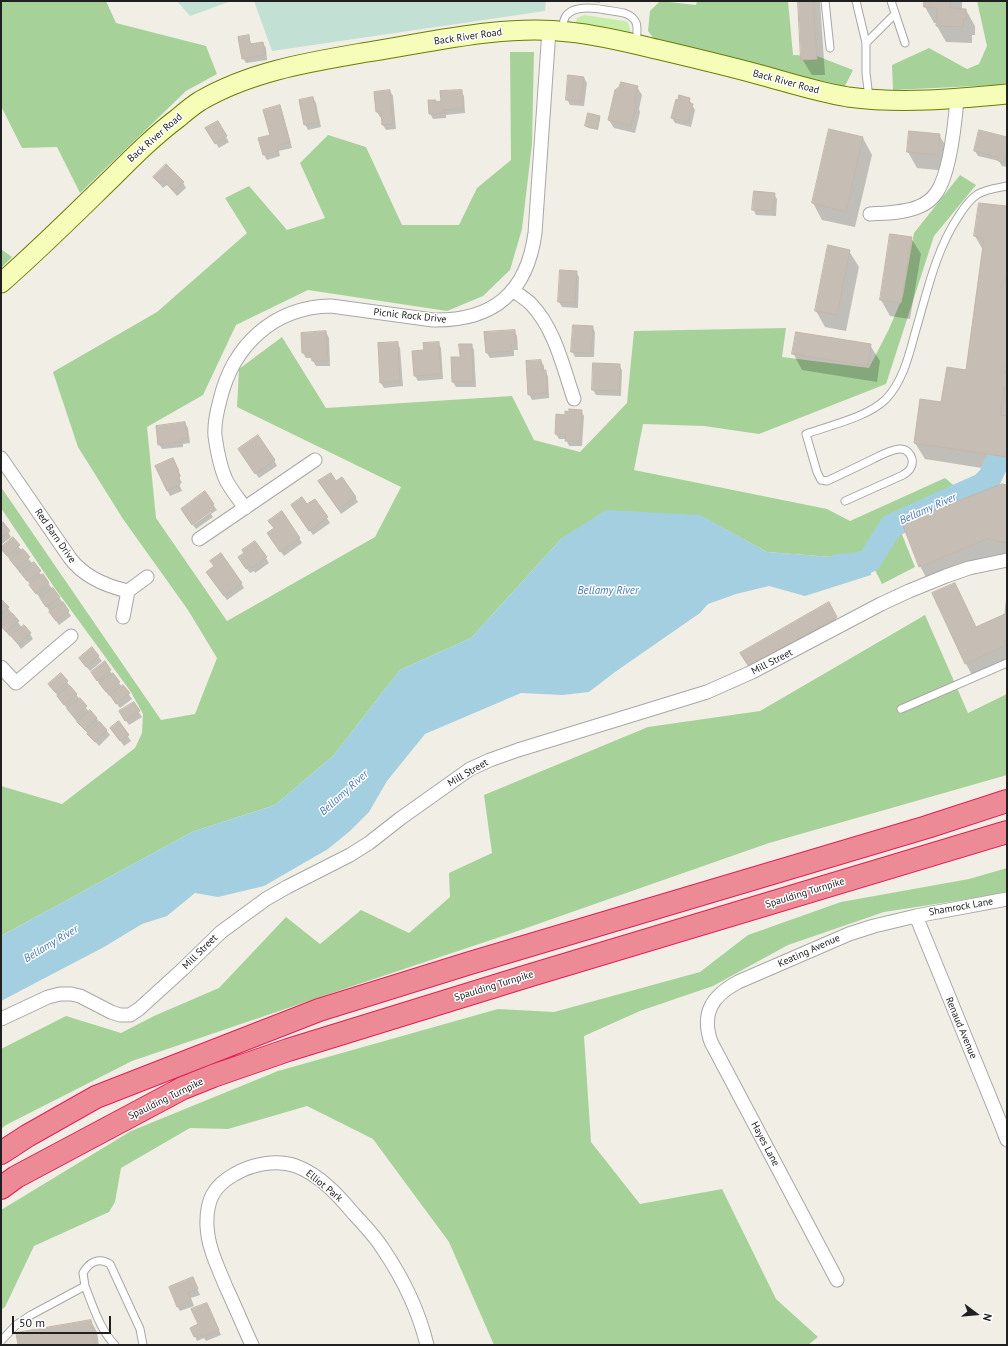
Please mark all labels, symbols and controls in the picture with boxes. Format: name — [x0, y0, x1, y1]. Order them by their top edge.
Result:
street label: Back River Road — [433, 26, 503, 48]
street label: Back River Road — [751, 67, 821, 97]
street label: Back River Road — [125, 111, 185, 165]
street label: Picnic Rock Drive — [373, 306, 447, 326]
water label: Bellamy River — [897, 491, 959, 527]
street label: Red Barn Drive — [32, 507, 78, 565]
water label: Bellamy River — [578, 584, 638, 598]
street label: Mill Street — [749, 647, 795, 677]
street label: Mill Street — [446, 757, 490, 789]
water label: Bellamy River — [317, 768, 371, 818]
street label: Spaulding Turnpike — [764, 875, 846, 911]
street label: Shamrock Lane — [928, 895, 994, 919]
water label: Bellamy River — [21, 923, 81, 965]
street label: Mill Street — [180, 932, 220, 972]
street label: Keating Avenue — [776, 932, 842, 970]
street label: Spaulding Turnpike — [453, 968, 535, 1004]
street label: Renaud Avenue — [943, 995, 979, 1061]
street label: Spaulding Turnpike — [126, 1076, 206, 1122]
street label: Hayes Lane — [748, 1120, 782, 1168]
street label: Elliot Park — [303, 1168, 345, 1204]
north arrow — [956, 1294, 996, 1334]
scale bar — [14, 1308, 113, 1334]
text: N — [980, 1312, 995, 1323]
text: 50 m — [19, 1315, 45, 1330]

